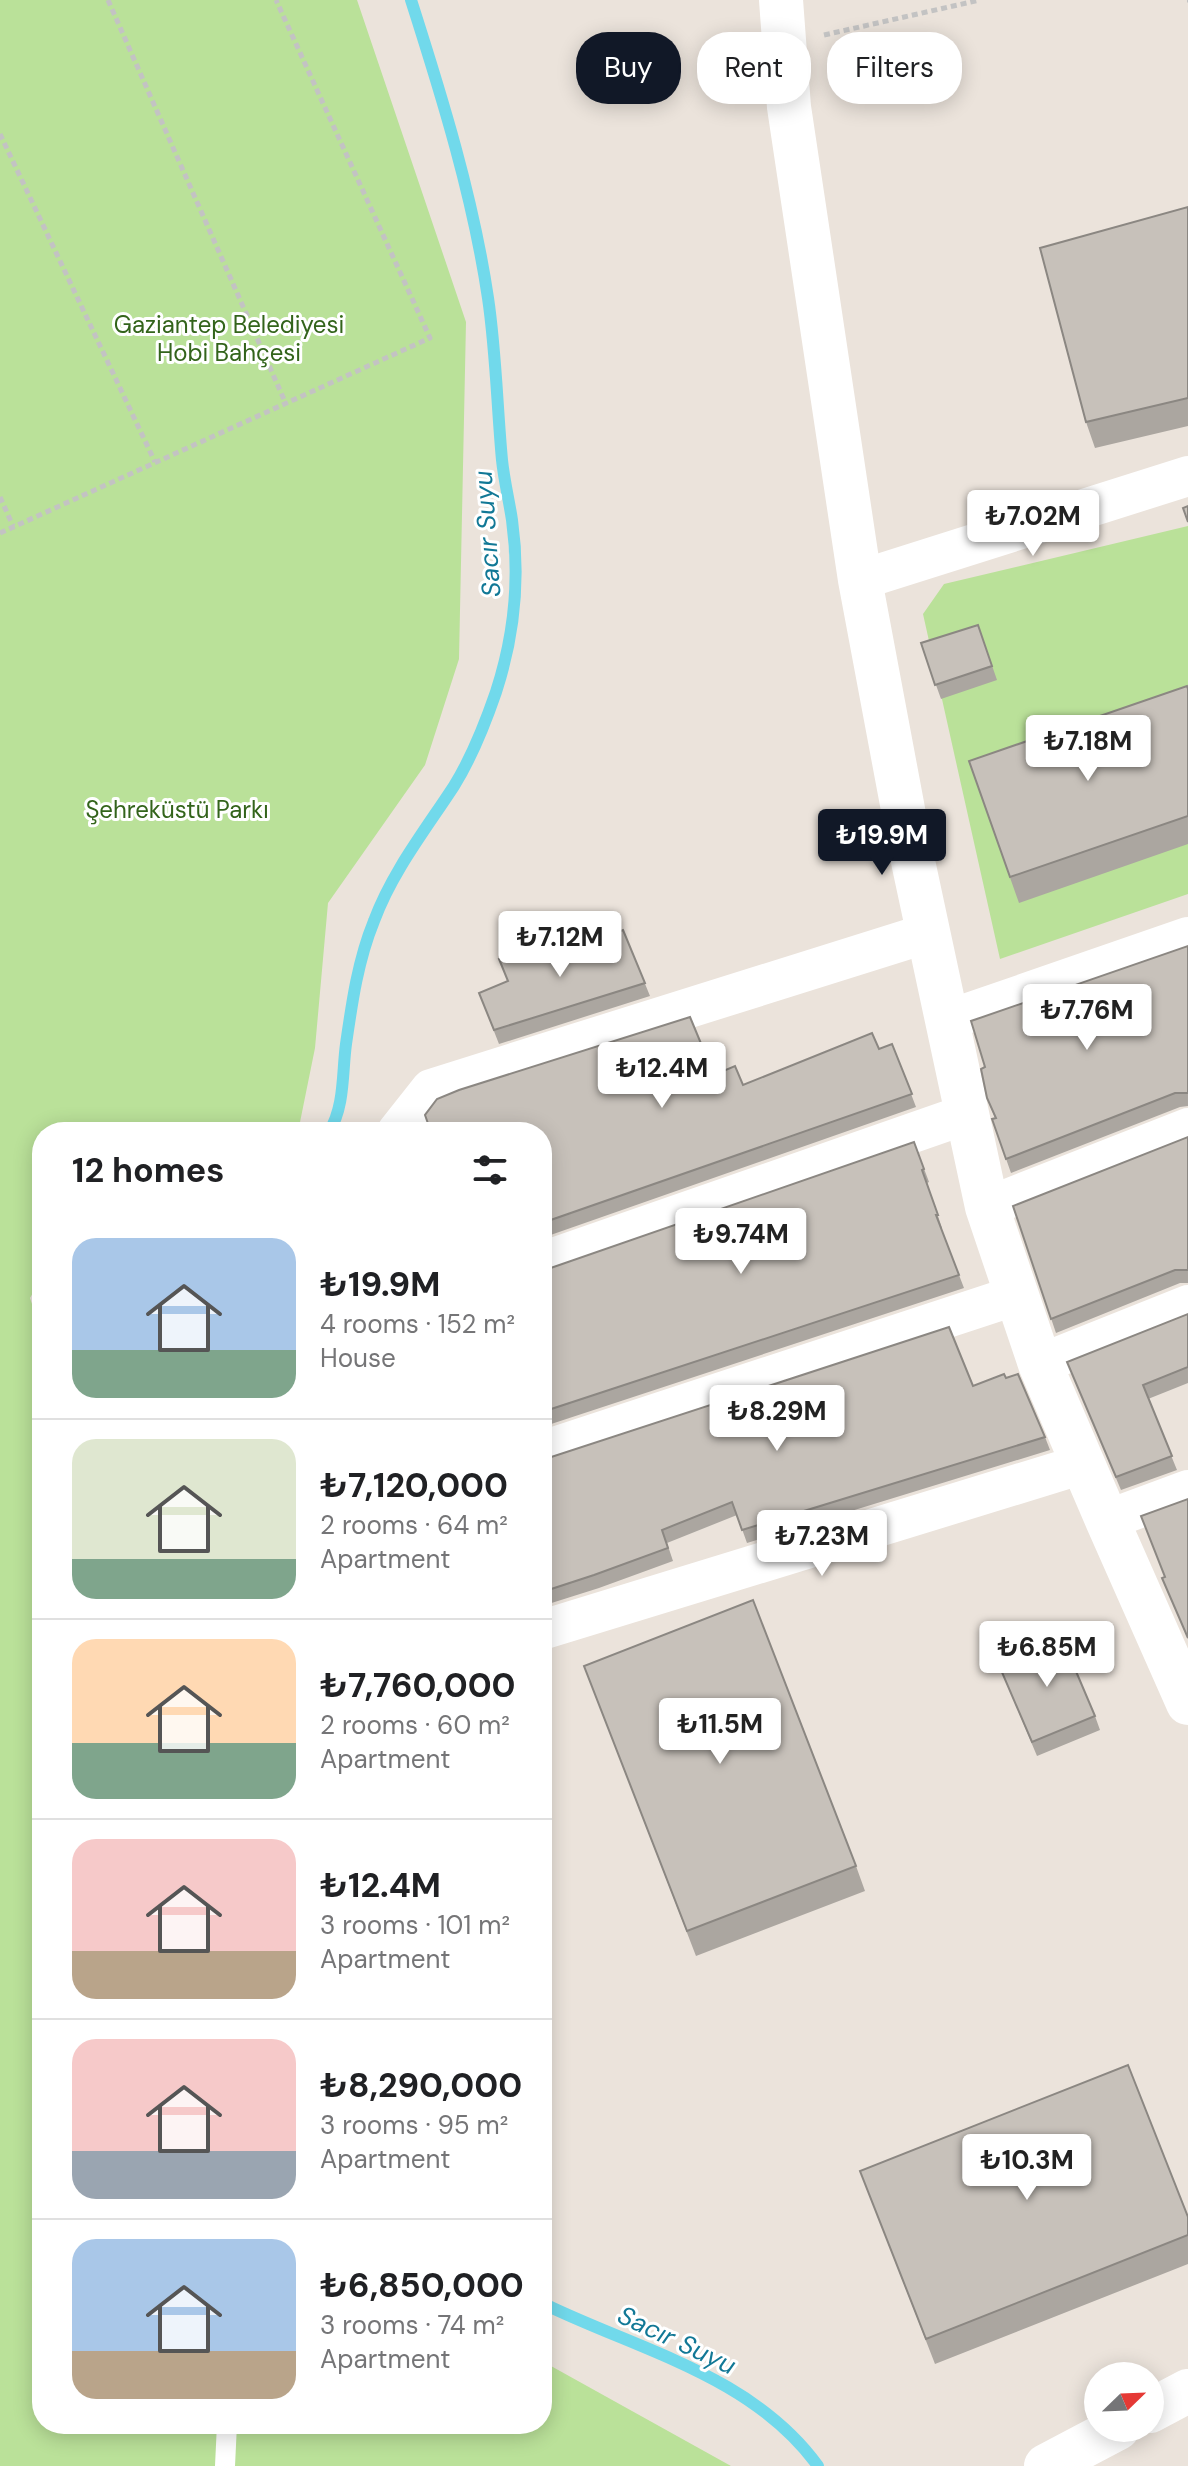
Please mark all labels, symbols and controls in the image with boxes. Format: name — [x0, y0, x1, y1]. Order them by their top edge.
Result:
chip: Buy — [576, 32, 681, 104]
chip: Rent — [697, 32, 811, 104]
chip: Filters — [827, 32, 962, 104]
park label: Gaziantep Belediyesi Hobi Bahçesi — [114, 309, 344, 368]
water label: Sacır Suyu — [466, 470, 508, 598]
pin: ₺7.02M — [968, 490, 1098, 558]
text: ₺7.02M — [985, 499, 1081, 533]
pin: ₺7.18M — [1023, 715, 1153, 783]
text: ₺7.18M — [1044, 724, 1132, 758]
park label: Şehreküstü Parkı — [85, 794, 269, 825]
pin: ₺19.9M — [817, 809, 947, 877]
text: ₺19.9M — [836, 818, 928, 852]
pin: ₺7.12M — [495, 911, 625, 979]
text: ₺7.12M — [516, 920, 604, 954]
pin: ₺7.76M — [1022, 984, 1152, 1052]
text: ₺7.76M — [1041, 993, 1133, 1027]
pin: ₺12.4M — [597, 1042, 727, 1110]
text: ₺12.4M — [616, 1051, 708, 1085]
text: 12 homes — [72, 1148, 224, 1193]
icon: filters — [468, 1148, 512, 1192]
pin: ₺9.74M — [676, 1208, 806, 1276]
text: ₺9.74M — [693, 1217, 789, 1251]
text: ₺19.9M — [320, 1262, 440, 1307]
icon: home — [136, 1270, 232, 1366]
text: 4 rooms · 152 m² — [320, 1307, 515, 1341]
text: House — [320, 1341, 396, 1375]
pin: ₺8.29M — [712, 1385, 842, 1453]
text: ₺8.29M — [728, 1394, 826, 1428]
text: ₺7,120,000 — [320, 1463, 508, 1508]
icon: home — [136, 1471, 232, 1567]
text: 2 rooms · 64 m² — [320, 1508, 508, 1542]
pin: ₺7.23M — [757, 1510, 887, 1578]
text: ₺7.23M — [775, 1519, 869, 1553]
text: Apartment — [320, 1542, 451, 1576]
pin: ₺6.85M — [982, 1621, 1112, 1689]
text: ₺6.85M — [997, 1630, 1097, 1664]
text: ₺7,760,000 — [320, 1663, 516, 1708]
icon: home — [136, 1671, 232, 1767]
pin: ₺11.5M — [655, 1698, 785, 1766]
text: ₺11.5M — [677, 1707, 763, 1741]
text: 2 rooms · 60 m² — [320, 1708, 510, 1742]
text: Apartment — [320, 1742, 451, 1776]
text: ₺12.4M — [320, 1863, 441, 1908]
icon: home — [136, 1871, 232, 1967]
text: 3 rooms · 101 m² — [320, 1908, 510, 1942]
text: Apartment — [320, 1942, 451, 1976]
text: ₺8,290,000 — [320, 2063, 522, 2108]
icon: home — [136, 2071, 232, 2167]
text: 3 rooms · 95 m² — [320, 2108, 508, 2142]
pin: ₺10.3M — [962, 2134, 1092, 2202]
text: Apartment — [320, 2142, 451, 2176]
text: ₺10.3M — [980, 2143, 1074, 2177]
text: ₺6,850,000 — [320, 2263, 524, 2308]
icon: home — [136, 2271, 232, 2367]
water label: Sacır Suyu — [612, 2298, 742, 2382]
text: 3 rooms · 74 m² — [320, 2308, 504, 2342]
text: Apartment — [320, 2342, 451, 2376]
north arrow — [1084, 2362, 1164, 2442]
map controls — [1084, 2362, 1164, 2442]

